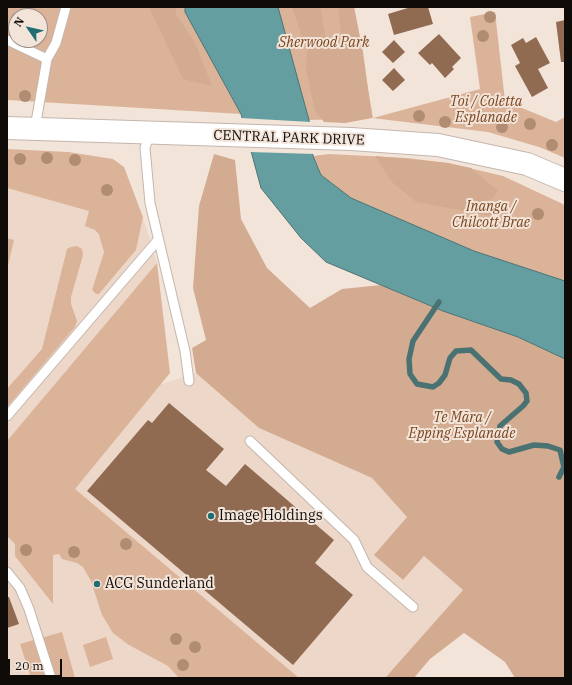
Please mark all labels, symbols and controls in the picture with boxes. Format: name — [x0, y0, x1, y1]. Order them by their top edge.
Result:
north arrow — [8, 8, 48, 48]
text: N — [11, 14, 27, 29]
park label: Sherwood Park — [278, 35, 370, 51]
park label: Toi / Coletta Esplanade — [450, 94, 522, 126]
street label: CENTRAL PARK DRIVE — [213, 127, 365, 149]
park label: Inanga / Chilcott Brae — [452, 199, 530, 232]
park label: Te Māra / Epping Esplanade — [409, 410, 515, 442]
place label: Image Holdings — [219, 508, 322, 524]
marker: Image Holdings — [206, 511, 216, 521]
place label: ACG Sunderland — [105, 576, 214, 592]
marker: ACG Sunderland — [92, 579, 102, 589]
scale bar — [10, 651, 64, 677]
text: 20 m — [15, 658, 44, 673]

